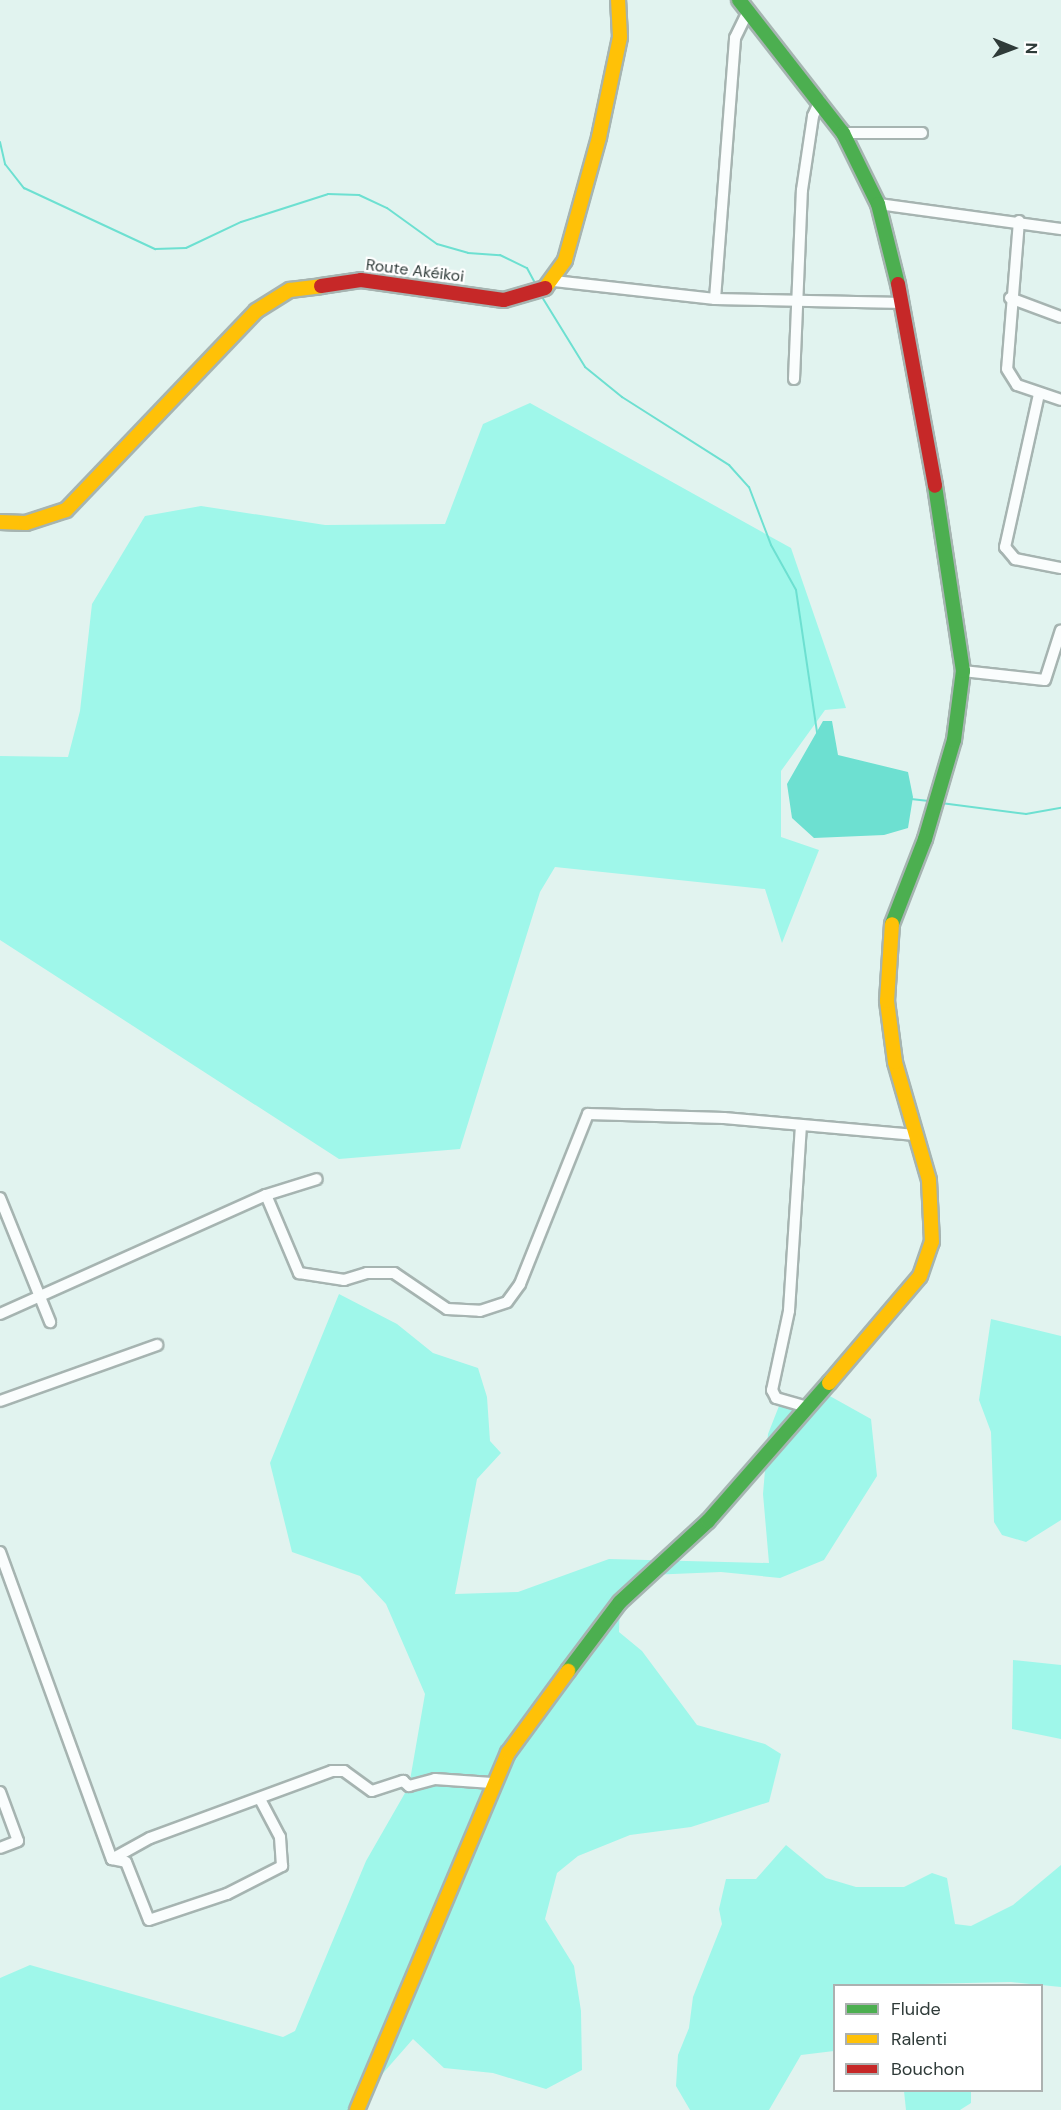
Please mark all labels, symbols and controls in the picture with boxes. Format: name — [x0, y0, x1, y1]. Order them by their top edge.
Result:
north arrow — [983, 18, 1043, 78]
text: N — [1021, 42, 1042, 54]
street label: Route Akéikoi — [365, 255, 465, 287]
legend — [833, 1984, 1043, 2092]
text: Fluide — [891, 1997, 941, 2021]
text: Ralenti — [891, 2027, 947, 2051]
text: Bouchon — [891, 2057, 965, 2081]

